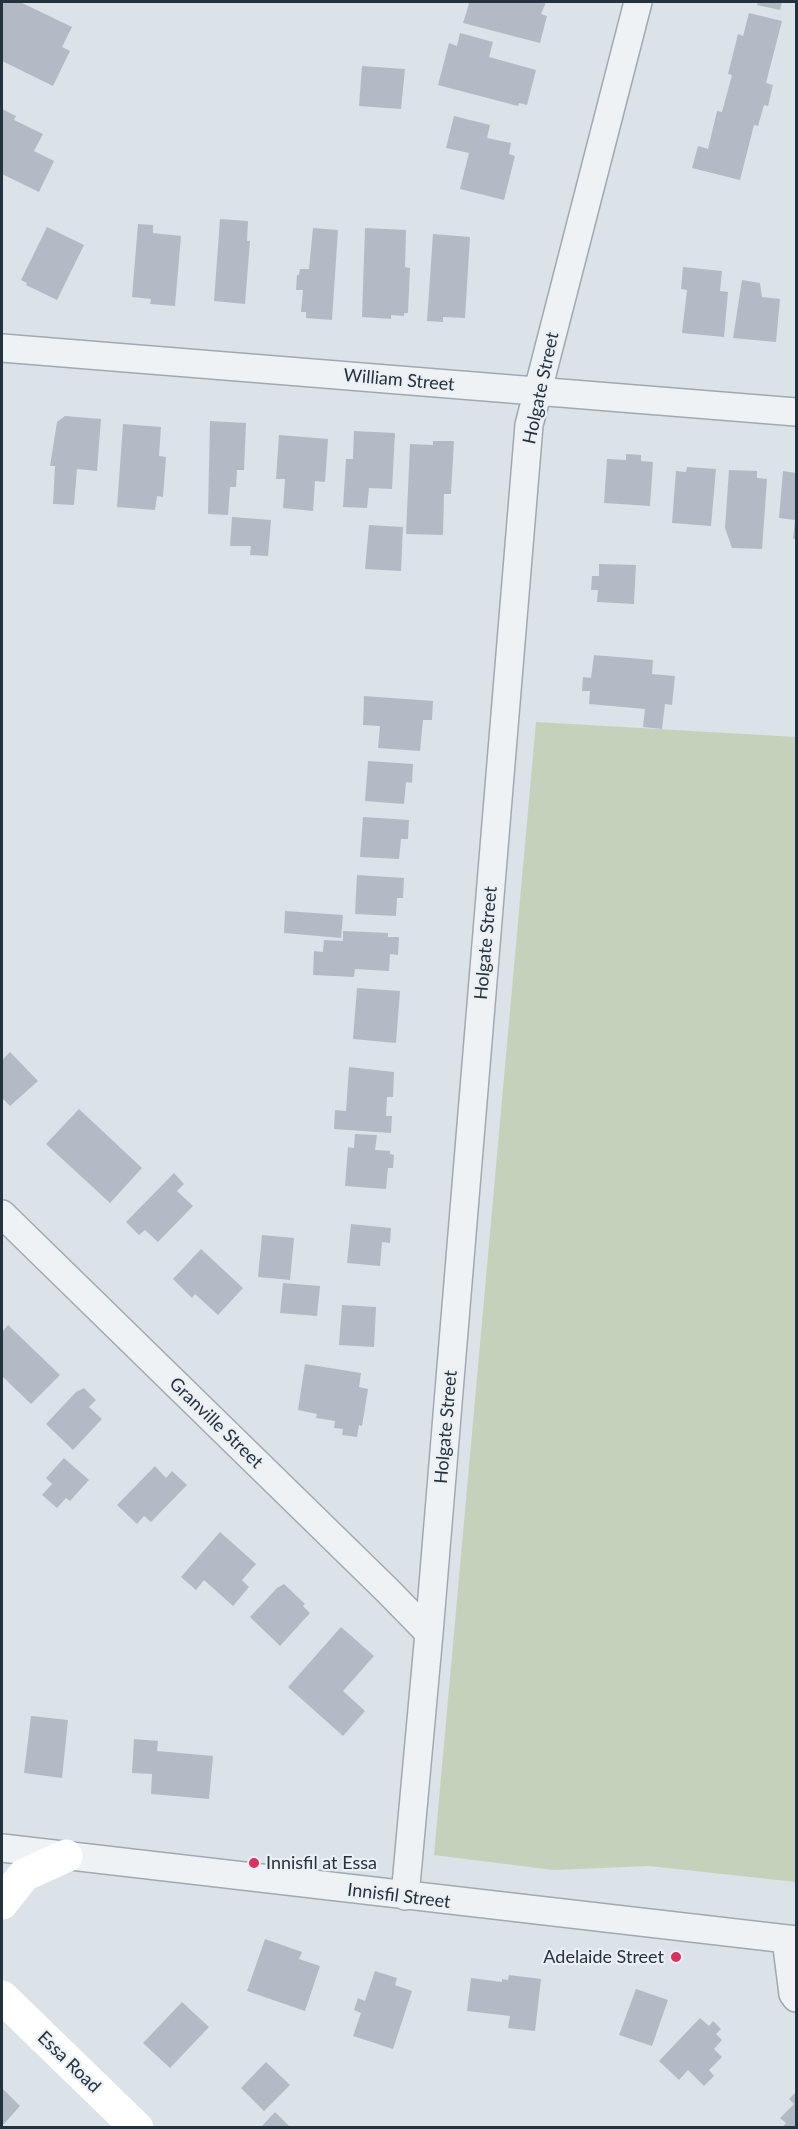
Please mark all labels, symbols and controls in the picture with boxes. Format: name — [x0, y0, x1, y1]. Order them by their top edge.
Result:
street label: Holgate Street — [519, 330, 563, 446]
street label: William Street — [343, 364, 455, 396]
street label: Holgate Street — [470, 885, 502, 1001]
street label: Holgate Street — [430, 1369, 462, 1485]
street label: Granville Street — [165, 1373, 267, 1473]
place label: Innisfil at Essa — [266, 1852, 377, 1874]
marker: Innisfil at Essa — [247, 1856, 261, 1870]
street label: Innisfil Street — [346, 1879, 452, 1913]
place label: Adelaide Street — [543, 1946, 664, 1968]
marker: Adelaide Street — [669, 1950, 683, 1964]
street label: Essa Road — [33, 2027, 105, 2097]

